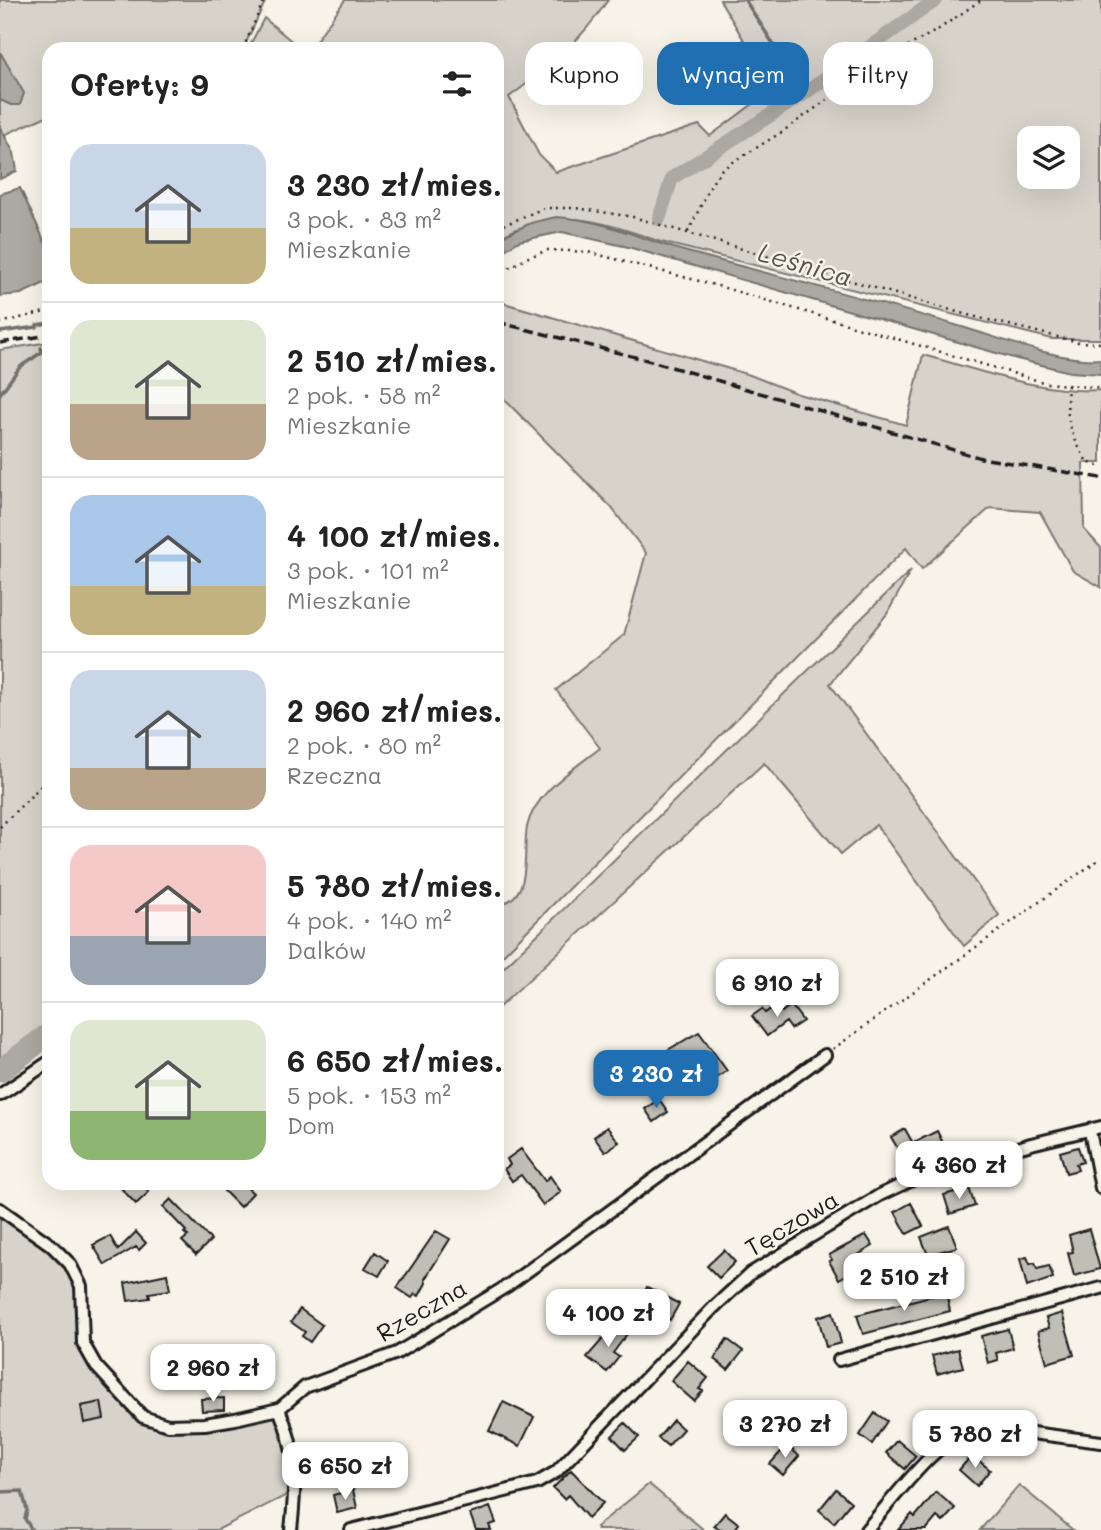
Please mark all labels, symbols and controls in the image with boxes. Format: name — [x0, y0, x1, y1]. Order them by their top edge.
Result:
chip: Kupno — [525, 42, 643, 105]
chip: Wynajem — [657, 42, 809, 105]
chip: Filtry — [823, 42, 933, 105]
text: Oferty: 9 — [70, 64, 209, 104]
icon: filters — [438, 65, 476, 103]
map controls — [1017, 126, 1080, 189]
button: layers — [1017, 126, 1080, 189]
text: 3 230 zł/mies. — [287, 164, 502, 204]
icon: home — [126, 172, 210, 256]
text: 3 pok. · 83 m² — [287, 204, 441, 234]
text: Mieszkanie — [287, 234, 411, 264]
water label: Leśnica — [754, 234, 856, 294]
text: 2 510 zł/mies. — [287, 340, 497, 380]
icon: home — [126, 348, 210, 432]
text: 2 pok. · 58 m² — [287, 380, 440, 410]
text: Mieszkanie — [287, 410, 411, 440]
text: 4 100 zł/mies. — [287, 515, 501, 555]
icon: home — [126, 523, 210, 607]
text: 3 pok. · 101 m² — [287, 555, 449, 585]
text: Mieszkanie — [287, 585, 411, 615]
text: 2 960 zł/mies. — [287, 690, 502, 730]
icon: home — [126, 698, 210, 782]
text: 2 pok. · 80 m² — [287, 730, 441, 760]
text: Rzeczna — [287, 760, 382, 790]
text: 5 780 zł/mies. — [287, 865, 502, 905]
icon: home — [126, 873, 210, 957]
text: 4 pok. · 140 m² — [287, 905, 452, 935]
text: Dalków — [287, 935, 367, 965]
pin: 6 910 zł — [705, 960, 849, 1019]
text: 6 910 zł — [732, 967, 822, 997]
text: 6 650 zł/mies. — [287, 1040, 503, 1080]
icon: home — [126, 1048, 210, 1132]
pin: 3 230 zł — [584, 1050, 728, 1110]
text: 3 230 zł — [609, 1058, 703, 1088]
text: 5 pok. · 153 m² — [287, 1080, 451, 1110]
text: Dom — [287, 1110, 335, 1140]
pin: 4 360 zł — [887, 1142, 1031, 1201]
text: 4 360 zł — [912, 1149, 1006, 1179]
street label: Tęczowa — [739, 1183, 844, 1263]
pin: 2 510 zł — [832, 1254, 976, 1313]
text: 2 510 zł — [859, 1261, 949, 1291]
street label: Rzeczna — [371, 1271, 472, 1348]
pin: 4 100 zł — [536, 1290, 680, 1349]
text: 4 100 zł — [562, 1297, 654, 1327]
pin: 2 960 zł — [141, 1344, 285, 1404]
text: 2 960 zł — [166, 1352, 260, 1382]
pin: 3 270 zł — [713, 1400, 857, 1460]
text: 3 270 zł — [739, 1408, 831, 1438]
pin: 5 780 zł — [903, 1410, 1047, 1470]
text: 5 780 zł — [928, 1418, 1022, 1448]
pin: 6 650 zł — [273, 1442, 417, 1502]
text: 6 650 zł — [298, 1450, 392, 1480]

